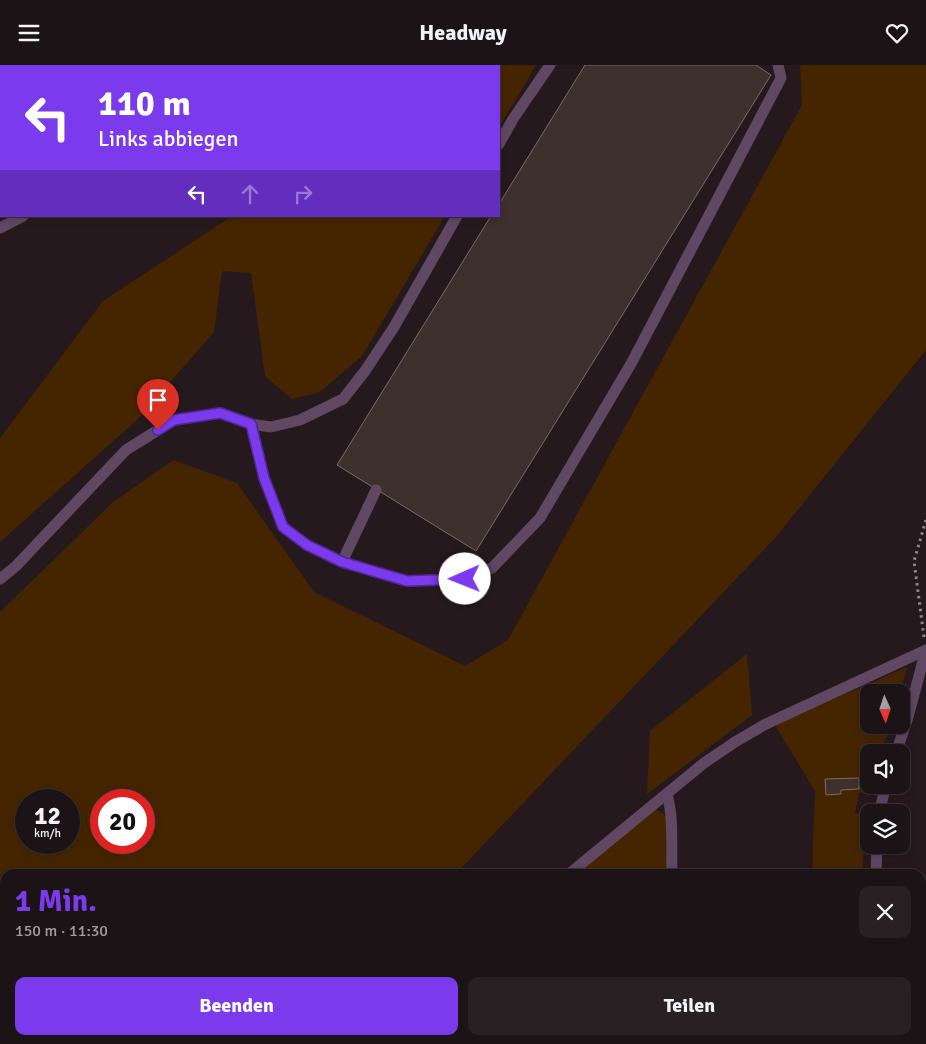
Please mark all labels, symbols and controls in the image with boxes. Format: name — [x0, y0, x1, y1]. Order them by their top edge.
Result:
icon: menu — [15, 19, 43, 47]
text: Headway — [419, 19, 507, 46]
icon: heart — [883, 19, 911, 47]
text: 110 m — [98, 82, 191, 125]
icon: left — [15, 85, 80, 150]
text: Links abbiegen — [98, 125, 239, 152]
icon: left — [183, 180, 211, 208]
icon: ahead — [236, 180, 264, 208]
icon: right — [289, 180, 317, 208]
pin — [137, 379, 179, 430]
icon: arrive — [144, 386, 172, 414]
position arrow — [438, 552, 490, 604]
north arrow — [860, 684, 910, 734]
map controls — [860, 684, 910, 854]
button: sound — [860, 744, 910, 794]
speed limit sign: 20 — [90, 789, 155, 854]
text: 12 — [34, 800, 61, 831]
button: layers — [860, 804, 910, 854]
text: km/h — [34, 826, 61, 841]
text: 1 Min. — [15, 883, 97, 920]
button: close — [859, 886, 911, 938]
text: 150 m · 11:30 — [15, 921, 108, 941]
button: Beenden — [15, 977, 458, 1035]
button: Teilen — [468, 977, 911, 1035]

